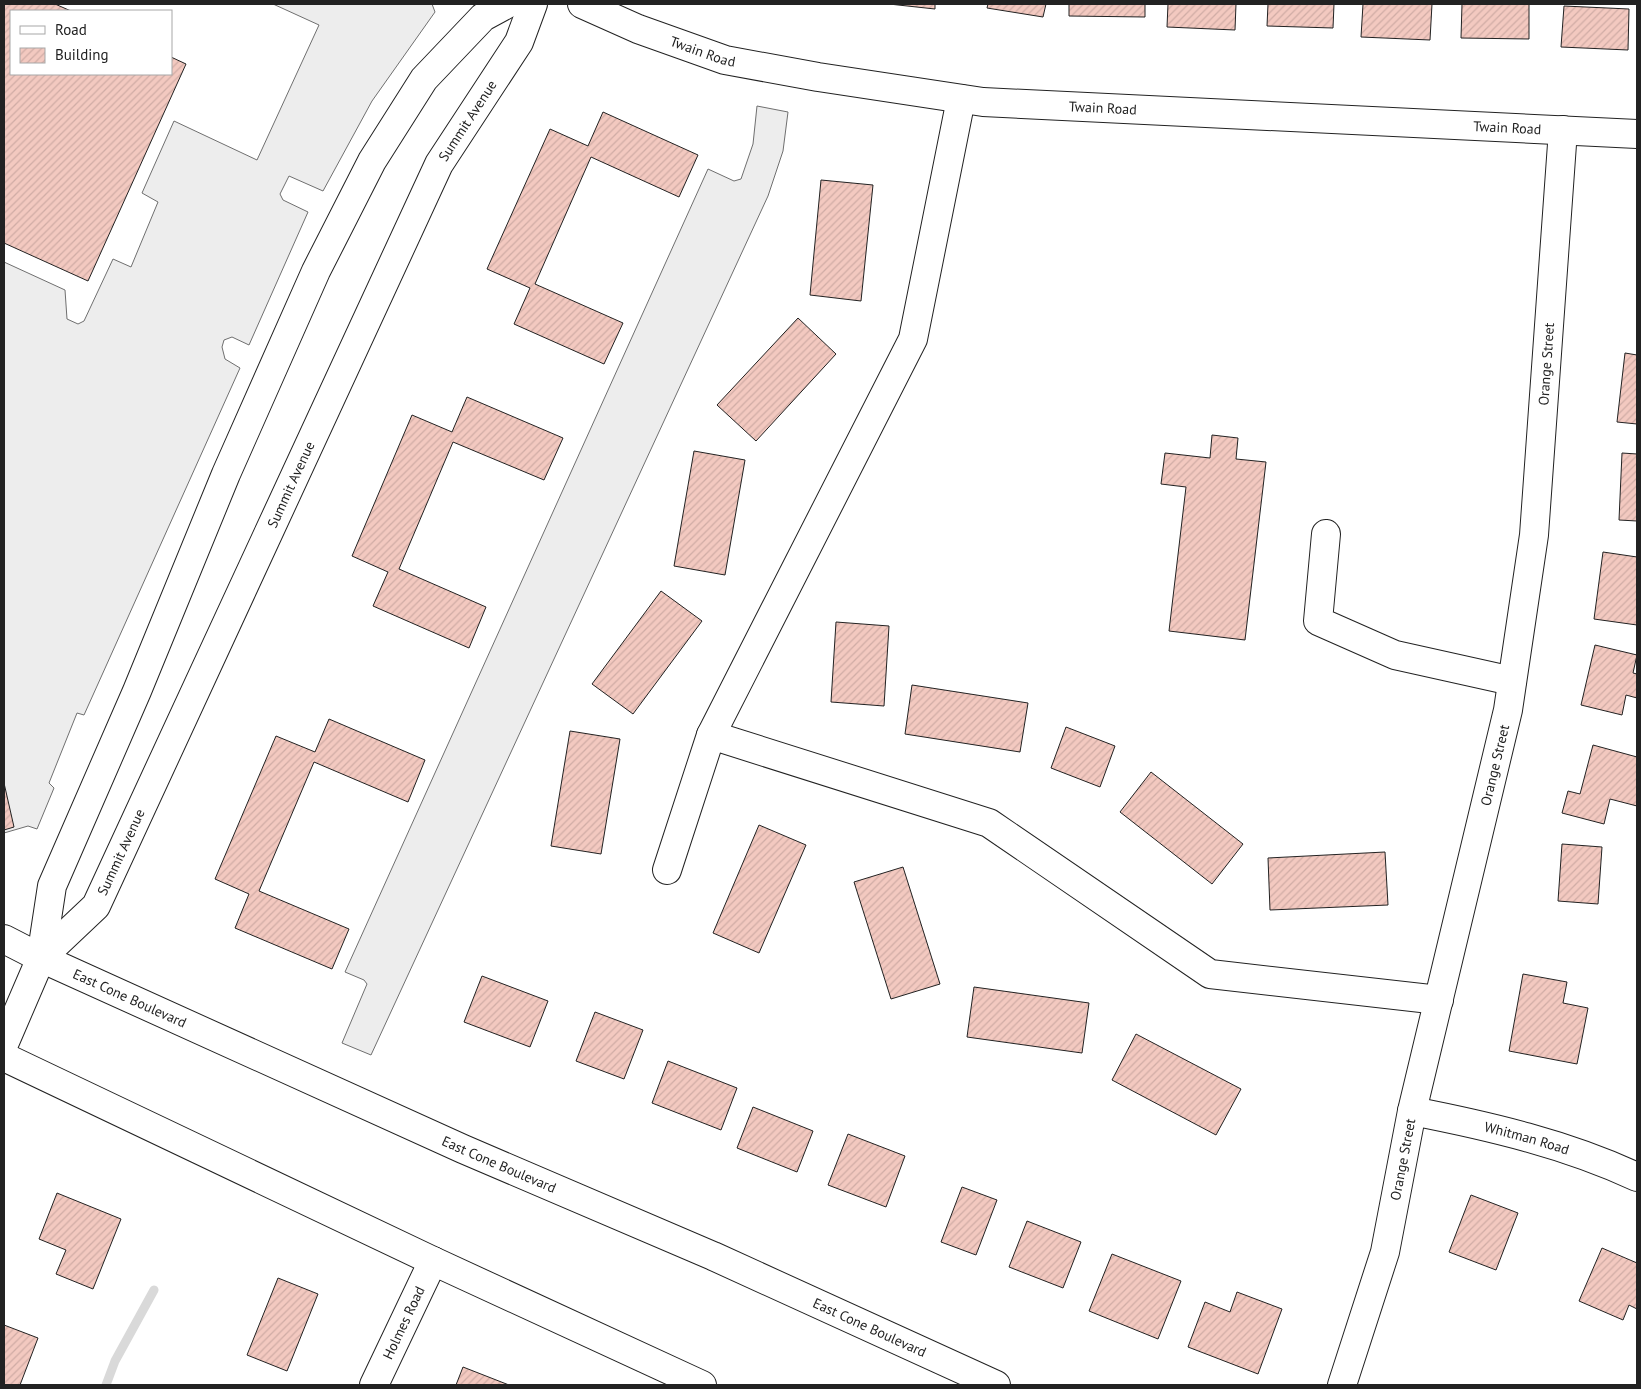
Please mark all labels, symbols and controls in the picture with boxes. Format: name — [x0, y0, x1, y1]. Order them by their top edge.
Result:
legend — [10, 10, 172, 75]
text: Road — [55, 20, 87, 39]
street label: Twain Road — [668, 32, 737, 71]
text: Building — [55, 45, 109, 64]
street label: Summit Avenue — [434, 77, 501, 165]
street label: Twain Road — [1068, 97, 1137, 119]
street label: Twain Road — [1473, 117, 1542, 138]
street label: Orange Street — [1534, 322, 1558, 406]
street label: Summit Avenue — [263, 438, 319, 531]
street label: Orange Street — [1476, 722, 1513, 808]
street label: Summit Avenue — [93, 806, 149, 898]
street label: East Cone Boulevard — [70, 965, 189, 1032]
street label: Orange Street — [1386, 1117, 1419, 1202]
street label: Whitman Road — [1483, 1118, 1572, 1159]
street label: East Cone Boulevard — [439, 1132, 559, 1197]
street label: Holmes Road — [379, 1283, 429, 1362]
street label: East Cone Boulevard — [810, 1294, 929, 1361]

